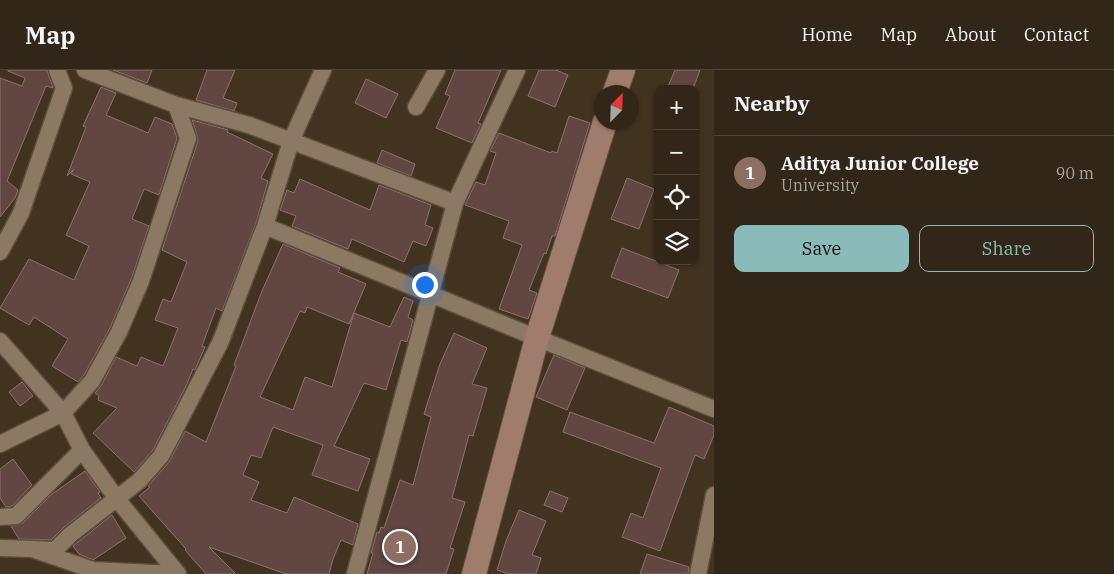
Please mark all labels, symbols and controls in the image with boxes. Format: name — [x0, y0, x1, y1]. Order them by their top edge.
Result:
text: Map — [25, 19, 75, 51]
text: Home — [801, 23, 853, 46]
text: Map — [881, 23, 917, 46]
text: About — [945, 23, 996, 46]
text: Contact — [1024, 23, 1089, 46]
north arrow — [594, 85, 639, 130]
map controls — [654, 85, 699, 265]
button: + — [654, 85, 699, 130]
text: Nearby — [734, 89, 810, 117]
button: − — [654, 130, 699, 175]
text: Aditya Junior College — [781, 151, 979, 175]
text: 1 — [745, 163, 755, 183]
text: 90 m — [1056, 163, 1094, 183]
button: locate — [654, 175, 699, 220]
text: University — [781, 175, 859, 195]
button: layers — [654, 220, 699, 265]
button: Save — [734, 225, 909, 272]
button: Share — [919, 225, 1094, 272]
your location — [412, 272, 438, 298]
pin: 1 — [384, 528, 416, 566]

